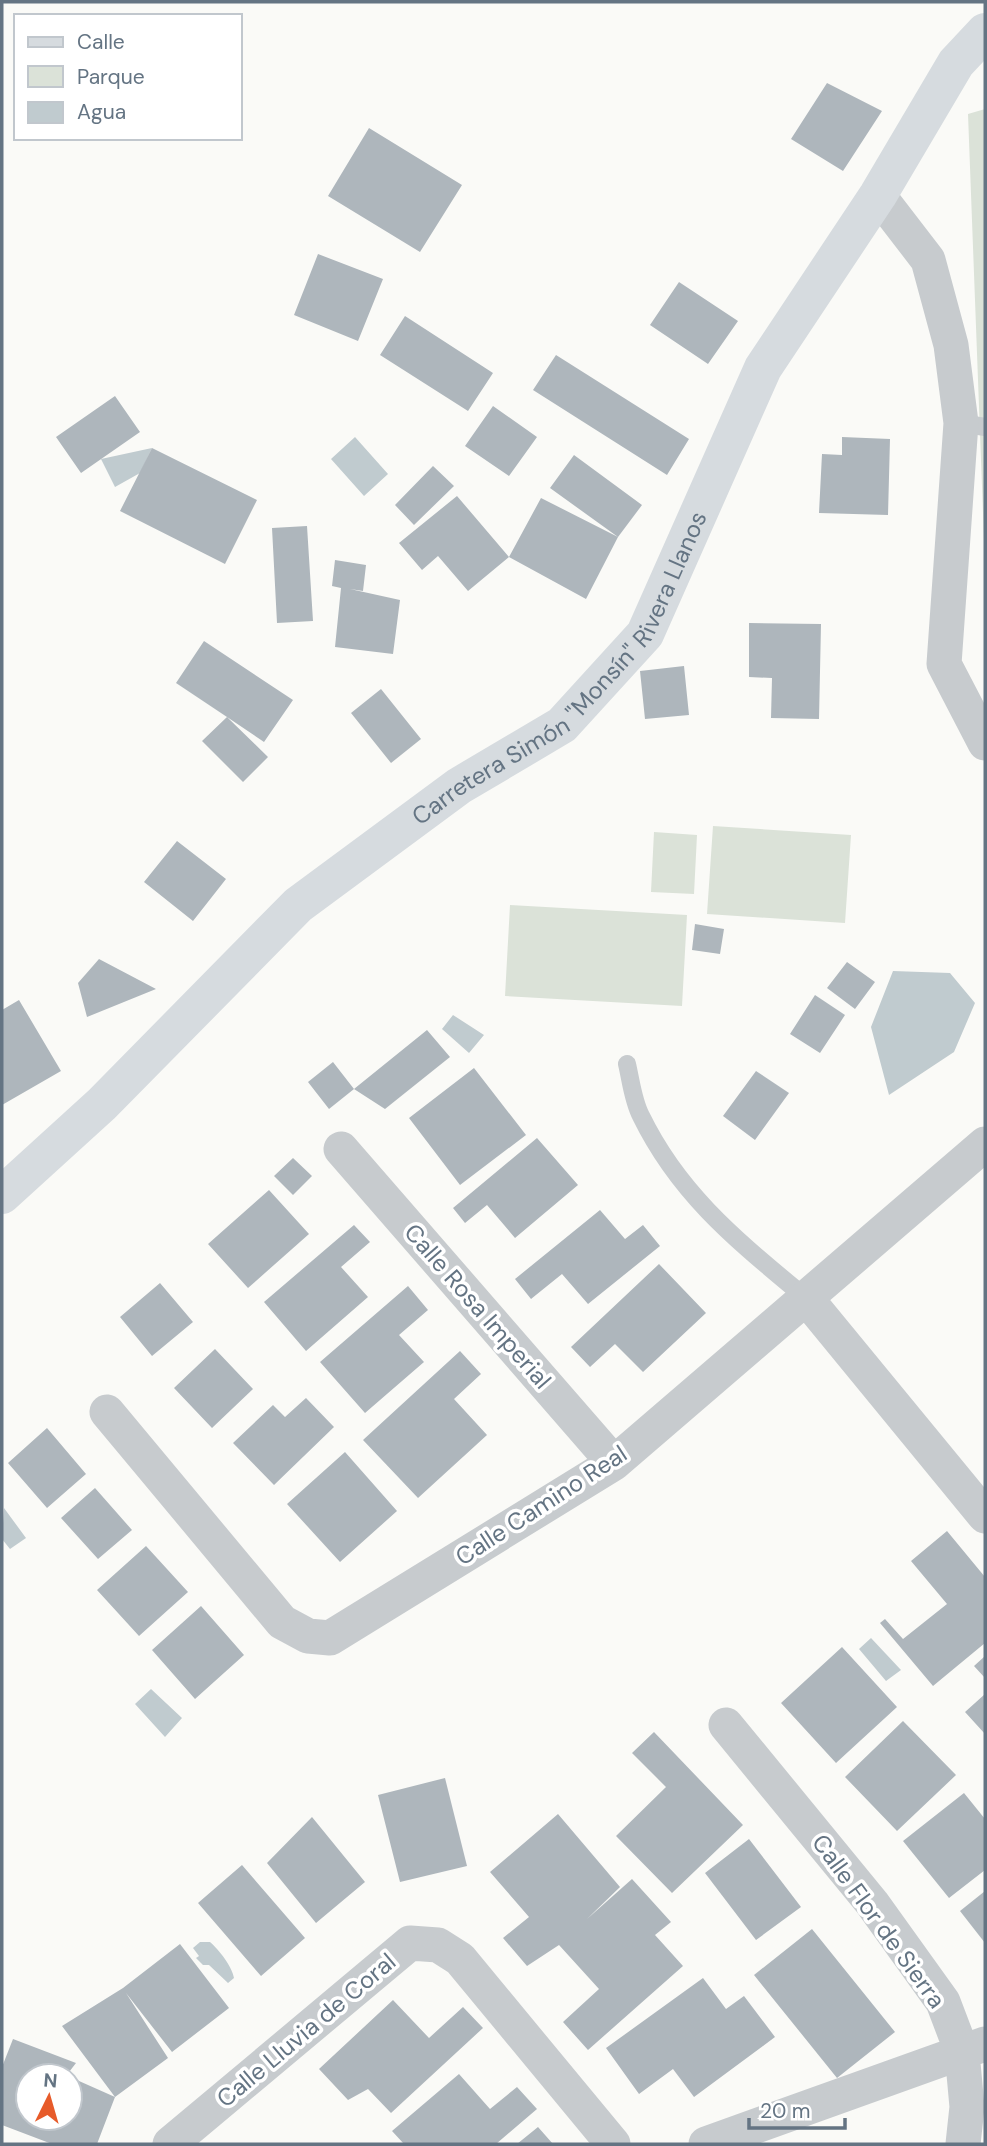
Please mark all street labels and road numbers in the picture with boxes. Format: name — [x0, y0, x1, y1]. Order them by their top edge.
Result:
street label: Carretera Simón "Monsín" Rivera Llanos — [405, 506, 713, 831]
street label: Calle Rosa Imperial — [398, 1217, 558, 1395]
street label: Calle Camino Real — [449, 1438, 633, 1572]
street label: Calle Flor de Sierra — [805, 1828, 953, 2014]
street label: Calle Lluvia de Coral — [210, 1946, 402, 2114]

